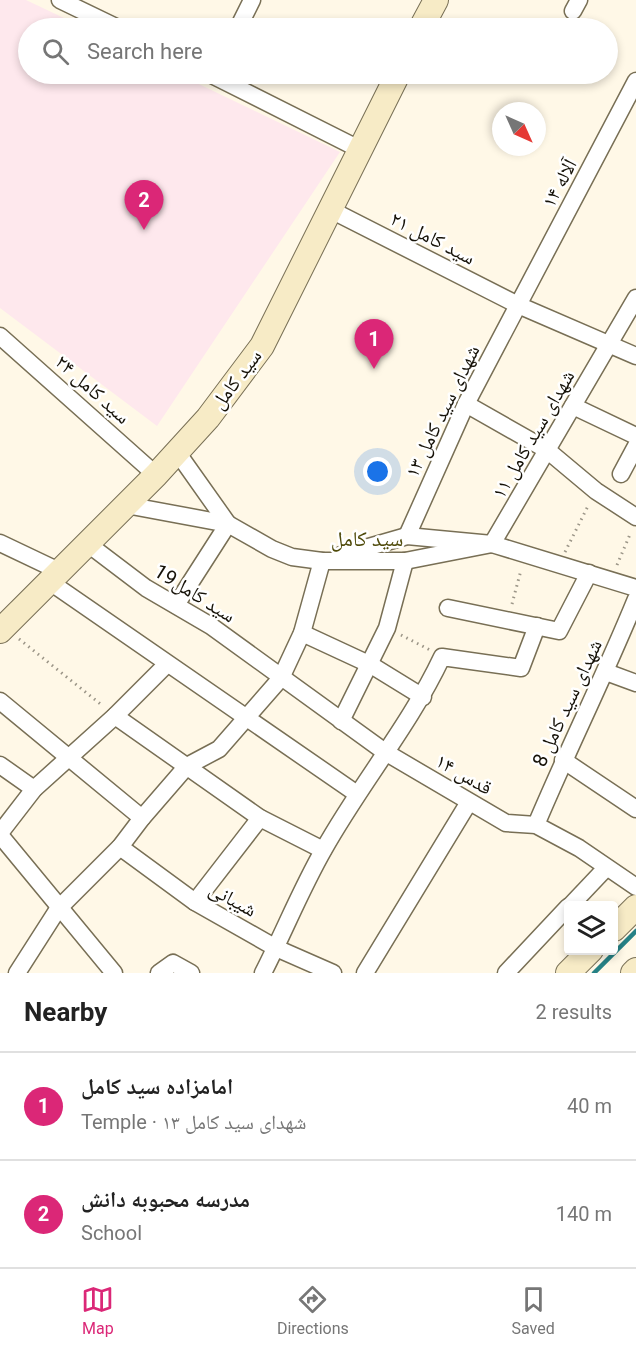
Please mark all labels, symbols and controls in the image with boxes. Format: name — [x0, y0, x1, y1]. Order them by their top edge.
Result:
search box — [18, 18, 618, 84]
icon: search — [39, 35, 72, 68]
text: Search here — [87, 39, 203, 64]
north arrow — [492, 102, 546, 156]
street label: آلاله ۱۴ — [536, 154, 582, 211]
pin: 2 — [124, 180, 164, 230]
street label: سید کامل ۲۱ — [387, 206, 479, 270]
pin: 1 — [354, 320, 394, 369]
street label: شهدای سید کامل ۱۳ — [400, 341, 484, 481]
street label: سید کامل — [206, 344, 266, 414]
street label: سید کامل ۲۴ — [51, 349, 135, 429]
street label: شهدای سید کامل ۱۱ — [487, 365, 579, 503]
your location — [363, 457, 392, 486]
district label: سید کامل — [331, 527, 403, 552]
street label: سید کامل19 — [150, 559, 240, 627]
street label: شهدای سید کامل 8 — [527, 636, 607, 770]
street label: قدس ۱۴ — [432, 748, 496, 800]
street label: شیبانی — [205, 876, 261, 922]
map controls — [564, 901, 618, 955]
button: layers — [564, 901, 618, 955]
text: Nearby — [24, 997, 107, 1027]
text: 2 results — [536, 1000, 612, 1024]
text: امامزاده سید کامل — [81, 1074, 233, 1099]
text: 1 — [38, 1094, 49, 1118]
text: 40 m — [567, 1094, 612, 1118]
text: Temple · شهدای سید کامل ۱۳ — [81, 1110, 306, 1134]
text: مدرسه محبوبه دانش — [81, 1187, 250, 1212]
text: 2 — [38, 1202, 49, 1226]
text: 140 m — [556, 1202, 612, 1226]
text: School — [81, 1221, 142, 1245]
tab: Map — [81, 1283, 114, 1338]
tab: Directions — [277, 1283, 349, 1338]
tab: Saved — [511, 1283, 555, 1338]

